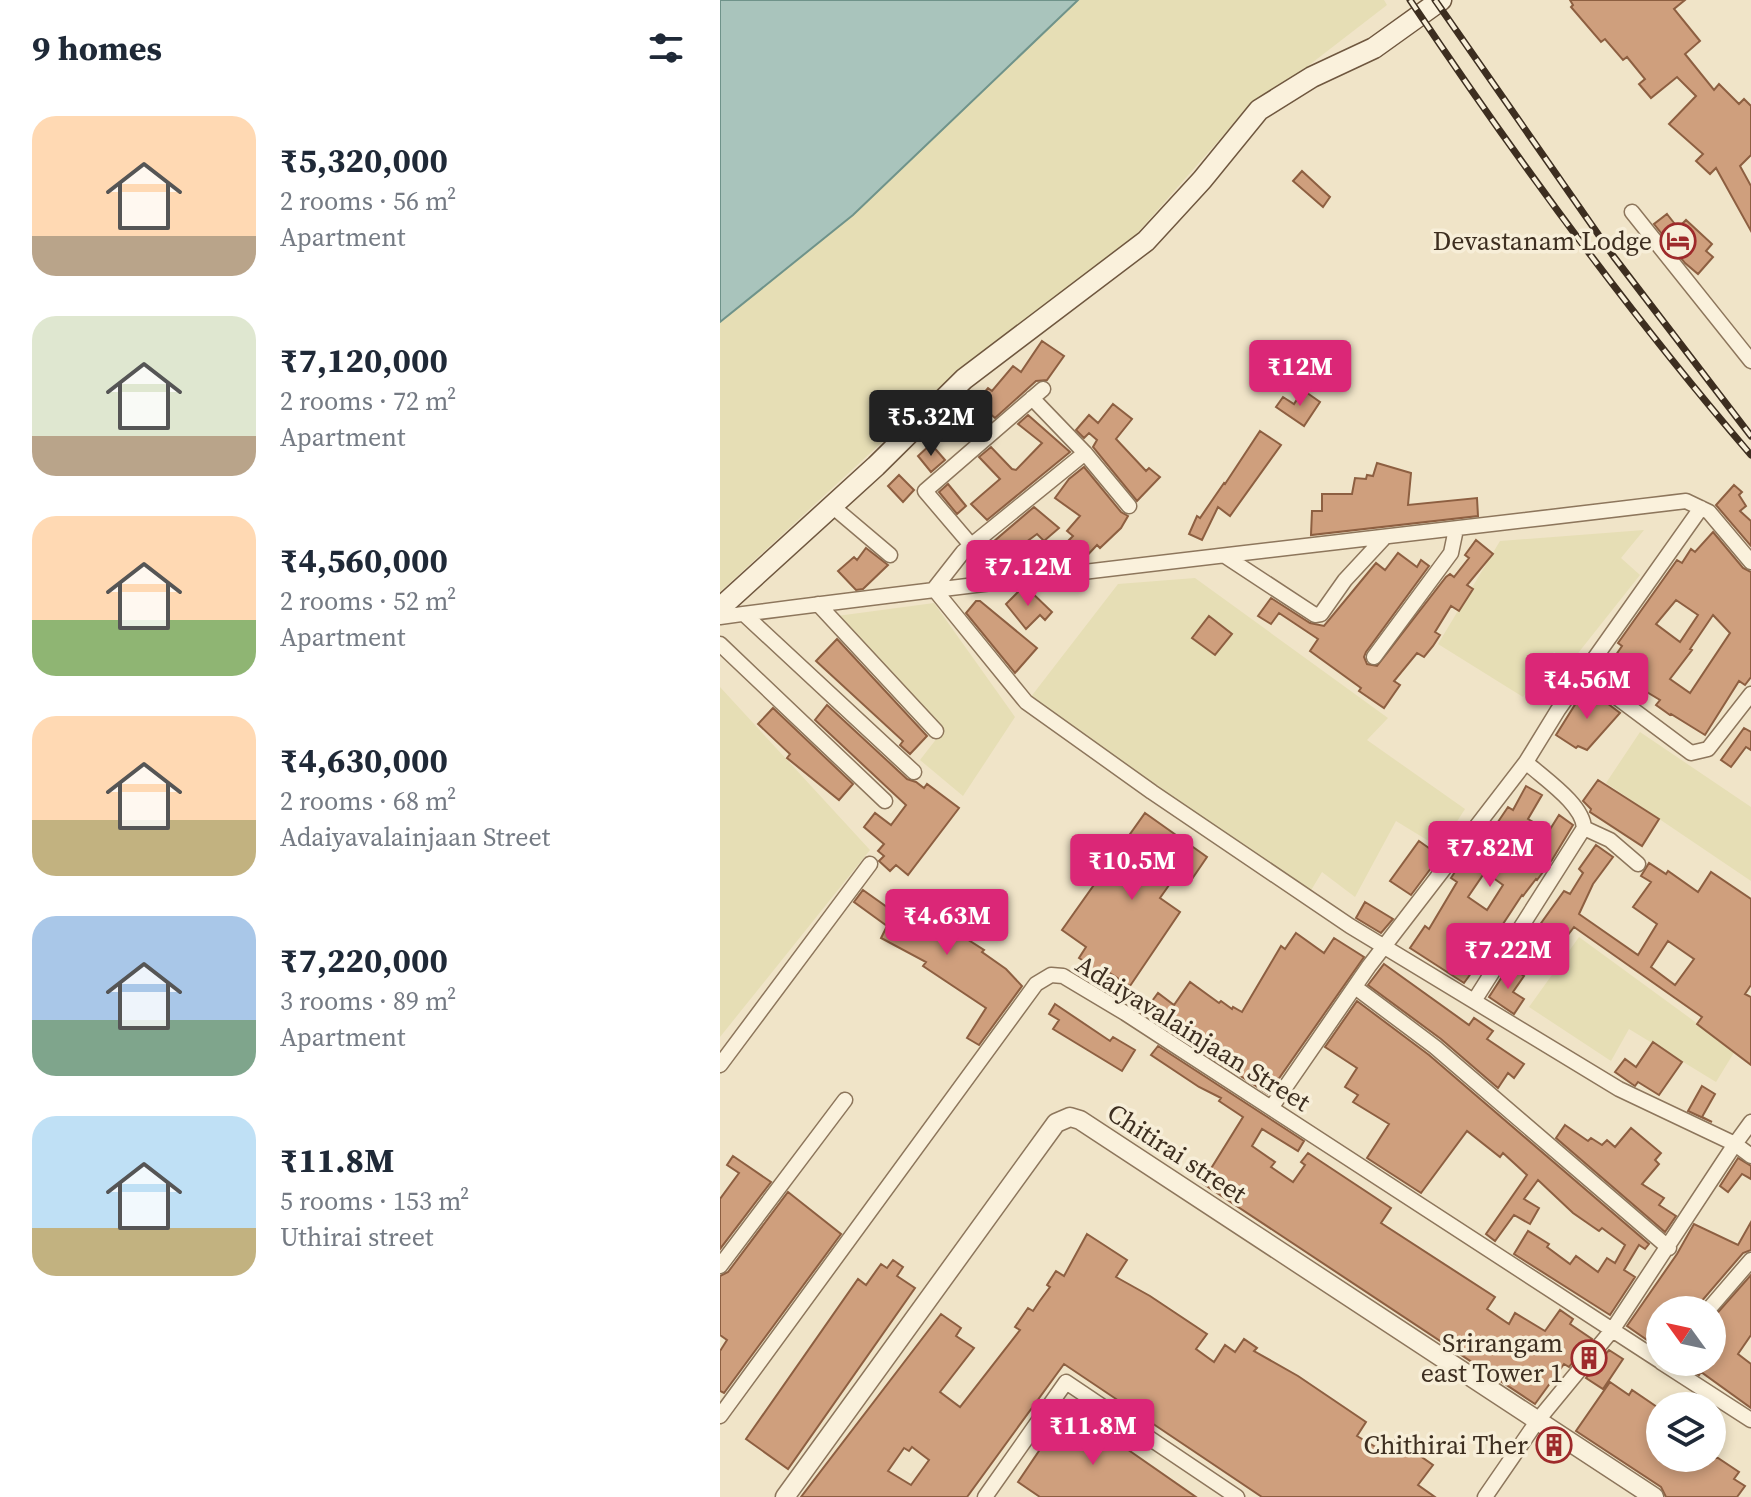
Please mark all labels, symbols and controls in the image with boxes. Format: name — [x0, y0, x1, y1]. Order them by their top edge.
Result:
text: 9 homes — [32, 25, 162, 71]
icon: filters — [644, 26, 688, 70]
text: ₹5,320,000 — [280, 137, 448, 183]
icon: home — [96, 148, 192, 244]
text: 2 rooms · 56 m² — [280, 183, 456, 219]
text: Apartment — [280, 219, 405, 255]
hotel icon: Devastanam Lodge — [1659, 222, 1697, 260]
place label: Devastanam Lodge — [1433, 223, 1652, 259]
text: ₹7,120,000 — [280, 337, 448, 383]
pin: ₹12M — [1253, 340, 1347, 408]
icon: home — [96, 348, 192, 444]
text: ₹12M — [1267, 348, 1333, 384]
text: 2 rooms · 72 m² — [280, 383, 456, 419]
pin: ₹5.32M — [866, 390, 996, 458]
text: ₹5.32M — [887, 398, 975, 434]
text: Apartment — [280, 419, 405, 455]
text: ₹4,560,000 — [280, 537, 448, 583]
pin: ₹7.12M — [963, 540, 1093, 608]
icon: home — [96, 548, 192, 644]
text: ₹7.12M — [984, 548, 1072, 584]
text: 2 rooms · 52 m² — [280, 583, 456, 619]
text: Apartment — [280, 619, 405, 655]
pin: ₹4.56M — [1522, 653, 1652, 721]
text: ₹4.56M — [1543, 661, 1631, 697]
text: ₹4,630,000 — [280, 737, 448, 783]
icon: home — [96, 748, 192, 844]
text: 2 rooms · 68 m² — [280, 783, 456, 819]
text: Adaiyavalainjaan Street — [280, 819, 550, 855]
pin: ₹7.82M — [1425, 821, 1555, 889]
text: ₹7.82M — [1446, 829, 1534, 865]
pin: ₹10.5M — [1067, 834, 1197, 902]
text: ₹10.5M — [1088, 842, 1176, 878]
pin: ₹4.63M — [882, 889, 1012, 957]
text: ₹4.63M — [903, 897, 991, 933]
pin: ₹7.22M — [1443, 923, 1573, 991]
text: ₹7.22M — [1464, 931, 1552, 967]
text: ₹7,220,000 — [280, 937, 448, 983]
street label: Adaiyavalainjaan Street — [1069, 946, 1318, 1120]
icon: home — [96, 948, 192, 1044]
text: 3 rooms · 89 m² — [280, 983, 456, 1019]
text: Apartment — [280, 1019, 405, 1055]
street label: Chitirai street — [1100, 1095, 1254, 1212]
text: ₹11.8M — [280, 1137, 394, 1183]
icon: home — [96, 1148, 192, 1244]
text: 5 rooms · 153 m² — [280, 1183, 469, 1219]
text: Uthirai street — [280, 1219, 433, 1255]
north arrow — [1646, 1296, 1726, 1376]
map controls — [1646, 1296, 1726, 1472]
place label: Srirangam east Tower 1 — [1421, 1325, 1563, 1391]
building icon: Srirangam east Tower 1 — [1570, 1339, 1608, 1377]
button: layers — [1646, 1392, 1726, 1472]
pin: ₹11.8M — [1028, 1399, 1158, 1467]
text: ₹11.8M — [1049, 1407, 1137, 1443]
building icon: Chithirai Ther — [1535, 1426, 1573, 1464]
place label: Chithirai Ther — [1364, 1427, 1528, 1463]

